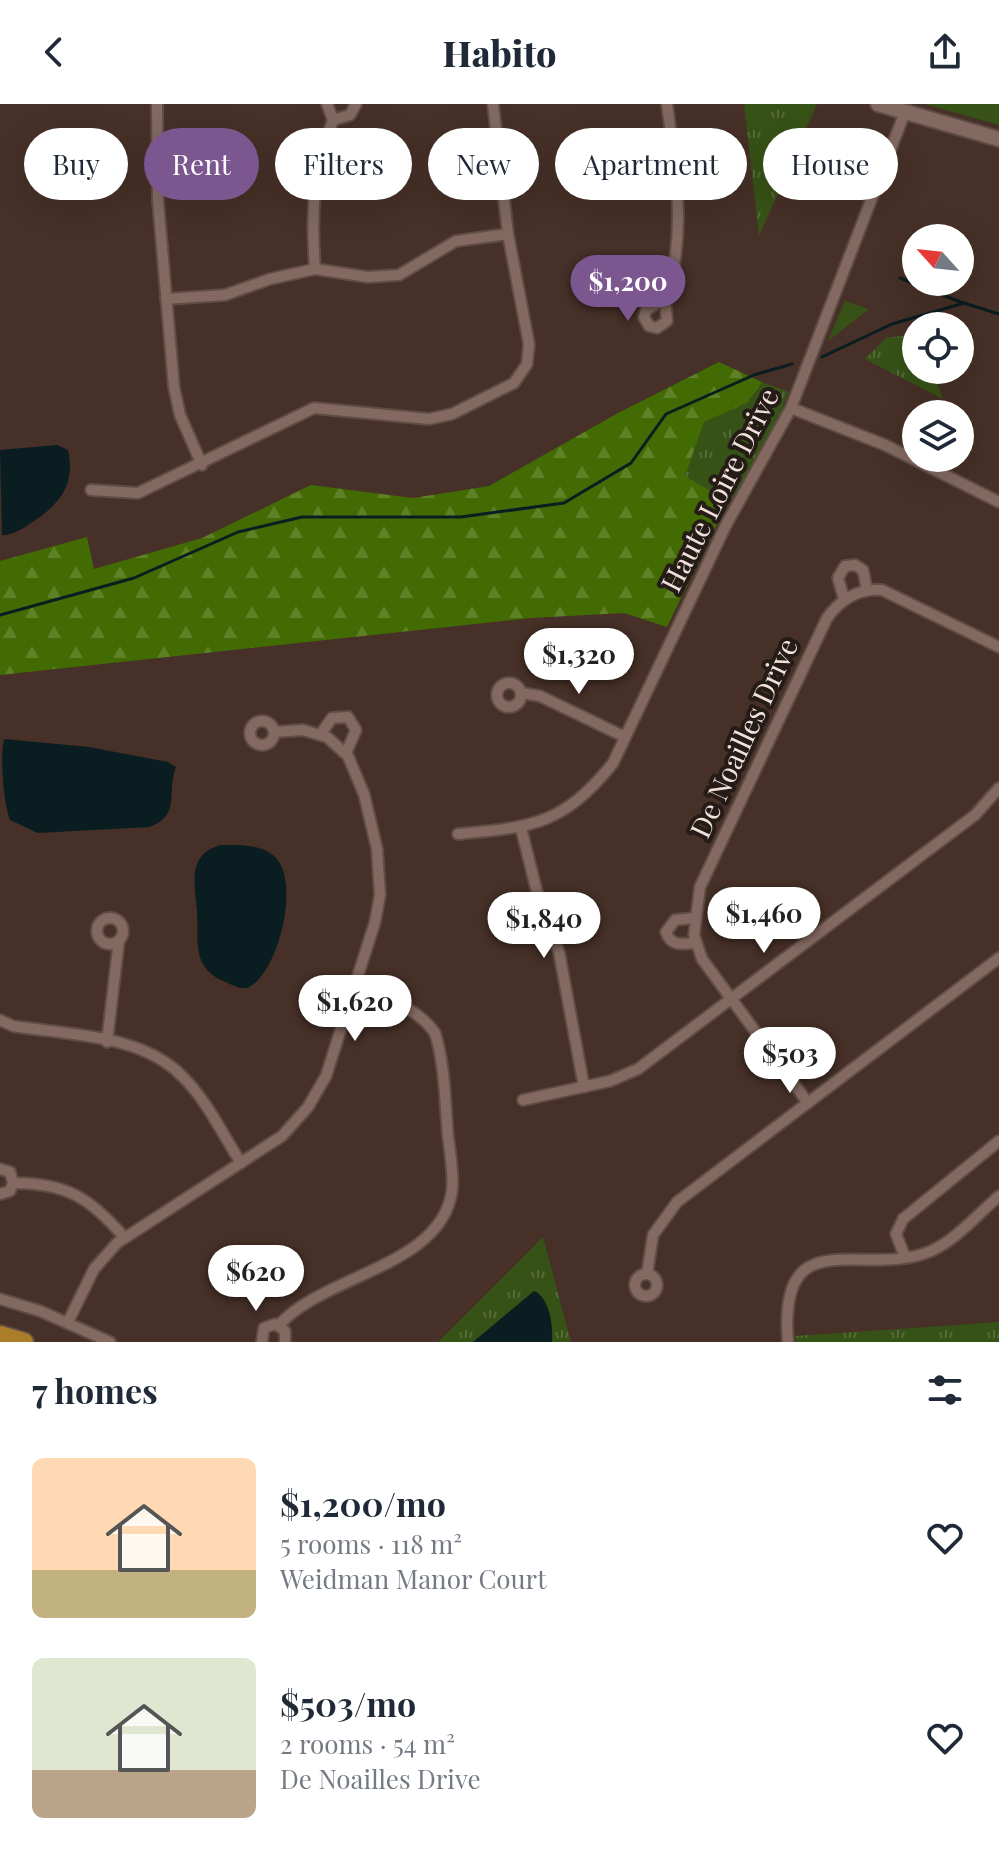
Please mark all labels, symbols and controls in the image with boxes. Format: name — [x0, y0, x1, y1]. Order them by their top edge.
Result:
text: Habito — [443, 28, 556, 76]
icon: back — [32, 30, 76, 74]
icon: share — [923, 30, 967, 74]
chip: Buy — [24, 128, 128, 200]
chip: Rent — [144, 128, 259, 200]
chip: Filters — [275, 128, 412, 200]
chip: New — [428, 128, 539, 200]
chip: Apartment — [555, 128, 747, 200]
chip: House — [763, 128, 898, 200]
north arrow — [902, 224, 974, 296]
map controls — [902, 224, 974, 472]
pin: $1,200 — [563, 255, 693, 323]
text: $1,200 — [588, 263, 668, 298]
button: locate — [902, 312, 974, 384]
street label: Haute Loire Drive — [651, 381, 786, 597]
button: layers — [902, 400, 974, 472]
pin: $1,320 — [514, 628, 644, 696]
street label: De Noailles Drive — [680, 632, 805, 843]
text: $1,320 — [542, 636, 616, 671]
pin: $1,460 — [699, 887, 829, 955]
pin: $1,840 — [479, 892, 609, 960]
text: $1,460 — [725, 895, 803, 930]
text: $1,840 — [505, 900, 583, 935]
pin: $1,620 — [290, 975, 420, 1043]
text: $1,620 — [317, 983, 393, 1018]
pin: $503 — [743, 1027, 837, 1095]
text: $503 — [762, 1035, 818, 1070]
pin: $620 — [209, 1245, 303, 1313]
text: $620 — [226, 1253, 286, 1288]
text: 7 homes — [32, 1367, 158, 1413]
icon: filters — [923, 1368, 967, 1412]
text: $1,200/mo — [280, 1480, 446, 1526]
icon: home — [96, 1490, 192, 1586]
icon: heart — [923, 1516, 967, 1560]
text: 5 rooms · 118 m² — [280, 1526, 462, 1561]
text: Weidman Manor Court — [280, 1561, 546, 1596]
text: $503/mo — [280, 1680, 416, 1726]
icon: home — [96, 1690, 192, 1786]
icon: heart — [923, 1716, 967, 1760]
text: 2 rooms · 54 m² — [280, 1726, 455, 1761]
text: De Noailles Drive — [280, 1761, 481, 1796]

